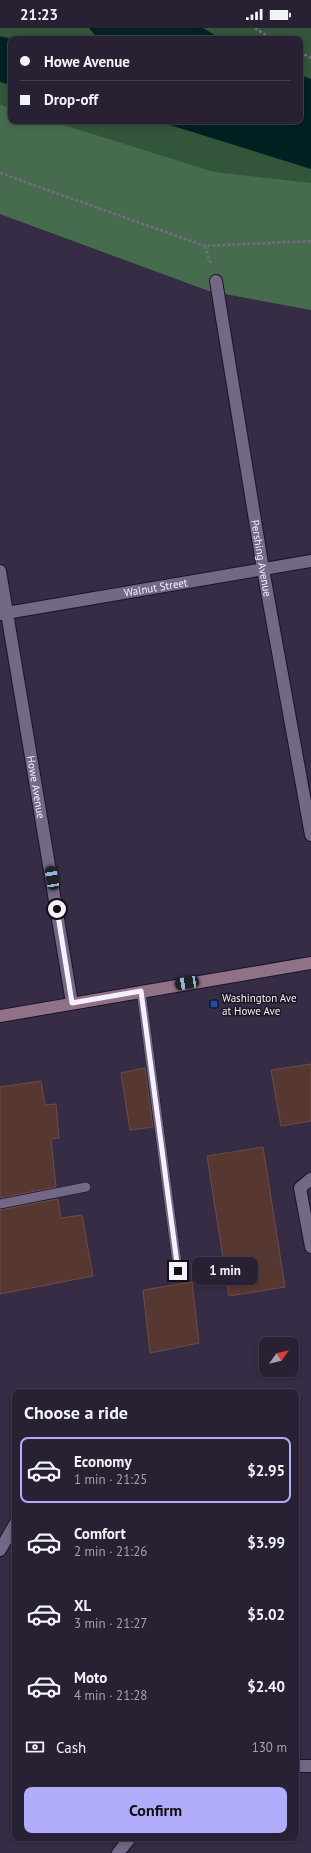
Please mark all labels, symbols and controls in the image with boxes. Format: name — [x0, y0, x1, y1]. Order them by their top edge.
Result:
text: 21:23 — [20, 5, 58, 24]
text: Howe Avenue — [44, 52, 130, 71]
text: Drop-off — [44, 90, 98, 109]
street label: Pershing Avenue — [248, 519, 275, 598]
street label: Walnut Street — [123, 575, 189, 600]
street label: Howe Avenue — [24, 754, 48, 820]
car — [44, 865, 60, 891]
route start — [48, 900, 66, 918]
car — [174, 975, 200, 991]
place label: Washington Ave at Howe Ave — [222, 991, 297, 1018]
marker: Washington Ave at Howe Ave — [209, 999, 219, 1009]
callout: 1 min — [192, 1257, 258, 1285]
route end — [169, 1262, 187, 1280]
text: 1 min — [209, 1262, 241, 1279]
north arrow — [259, 1337, 299, 1377]
map controls — [259, 1337, 299, 1377]
text: Choose a ride — [24, 1401, 128, 1424]
icon: car — [26, 1452, 62, 1488]
text: Economy — [74, 1452, 132, 1471]
text: $2.95 — [247, 1461, 285, 1480]
text: 1 min · 21:25 — [74, 1471, 147, 1488]
icon: car — [26, 1524, 62, 1560]
text: Comfort — [74, 1524, 126, 1543]
text: $3.99 — [247, 1533, 285, 1552]
text: 2 min · 21:26 — [74, 1543, 147, 1560]
icon: car — [26, 1596, 62, 1632]
text: XL — [74, 1596, 91, 1615]
text: $5.02 — [247, 1605, 285, 1624]
text: 3 min · 21:27 — [74, 1615, 147, 1632]
icon: car — [26, 1668, 62, 1704]
text: Moto — [74, 1668, 107, 1687]
text: $2.40 — [247, 1677, 285, 1696]
text: 4 min · 21:28 — [74, 1687, 147, 1704]
icon: cash — [24, 1736, 46, 1758]
text: Cash — [56, 1738, 86, 1757]
text: 130 m — [252, 1739, 287, 1756]
button: Confirm — [24, 1787, 287, 1833]

